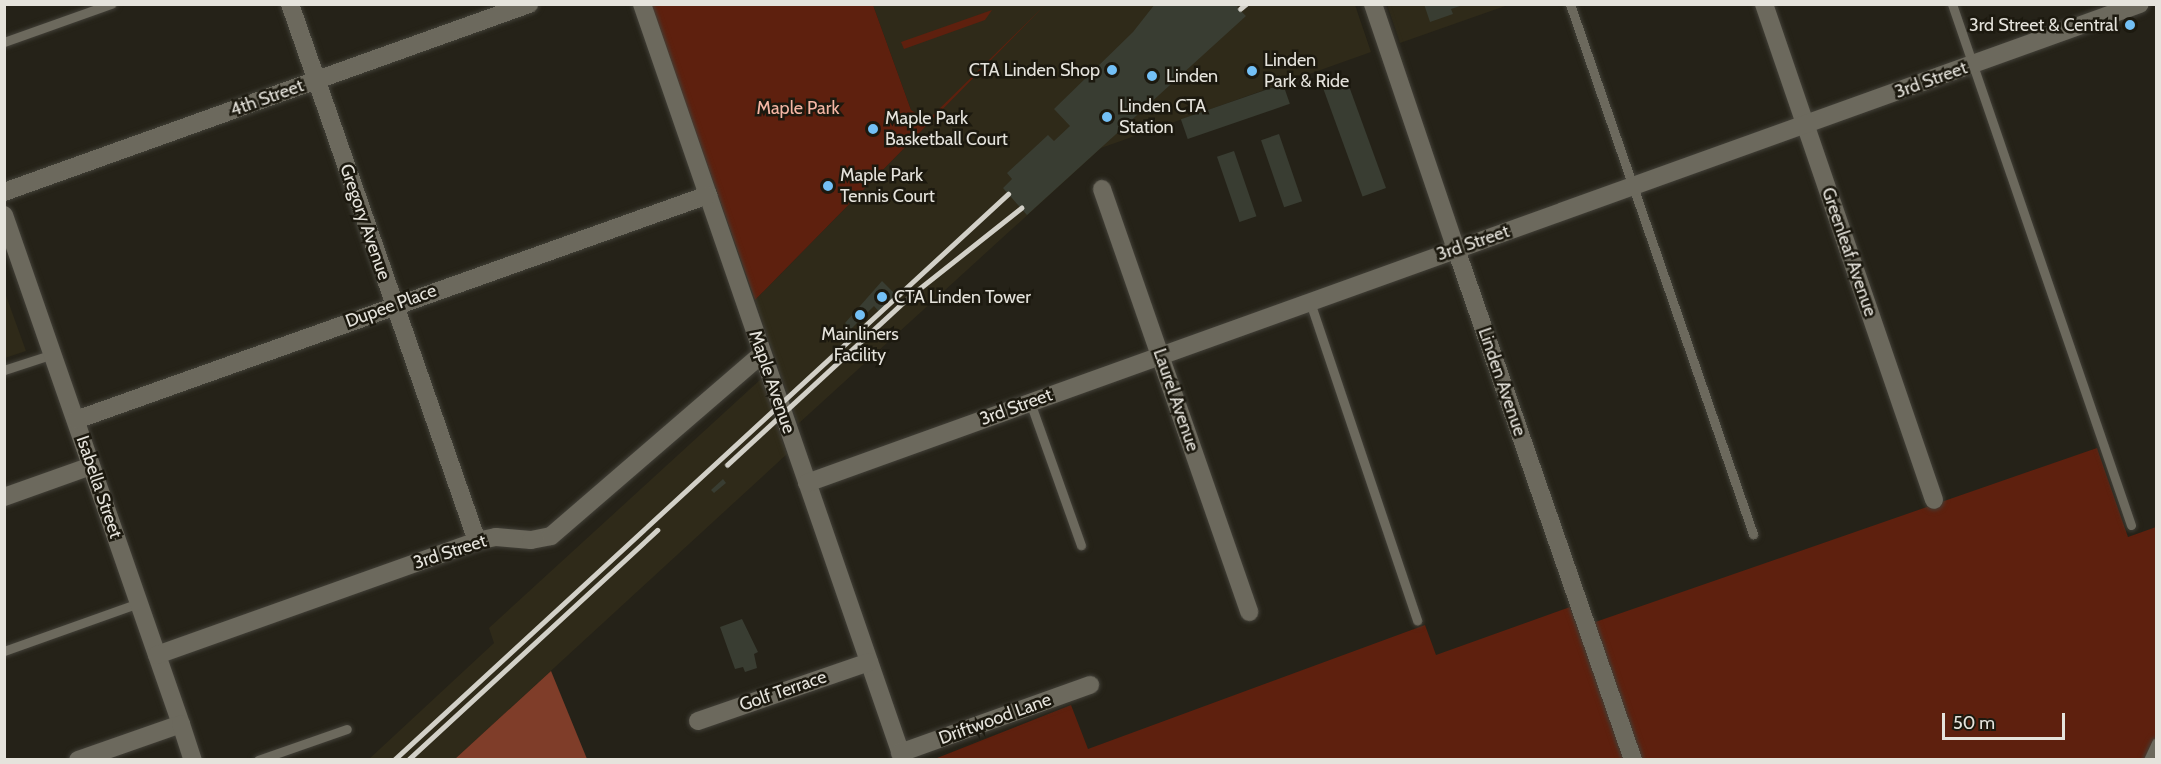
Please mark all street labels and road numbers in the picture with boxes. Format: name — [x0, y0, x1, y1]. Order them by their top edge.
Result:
street label: 3rd Street — [1892, 57, 1970, 103]
street label: 4th Street — [227, 75, 307, 121]
street label: Gregory Avenue — [335, 161, 395, 283]
street label: Greenleaf Avenue — [1817, 185, 1881, 319]
street label: 3rd Street — [1434, 220, 1512, 266]
street label: Dupee Place — [343, 280, 439, 332]
street label: Linden Avenue — [1473, 325, 1531, 439]
street label: Maple Avenue — [744, 328, 800, 436]
street label: Laurel Avenue — [1148, 346, 1204, 454]
street label: 3rd Street — [977, 384, 1055, 430]
street label: Isabella Street — [71, 433, 127, 541]
street label: 3rd Street — [411, 530, 489, 574]
street label: Golf Terrace — [737, 666, 829, 716]
street label: Driftwood Lane — [936, 689, 1054, 749]

